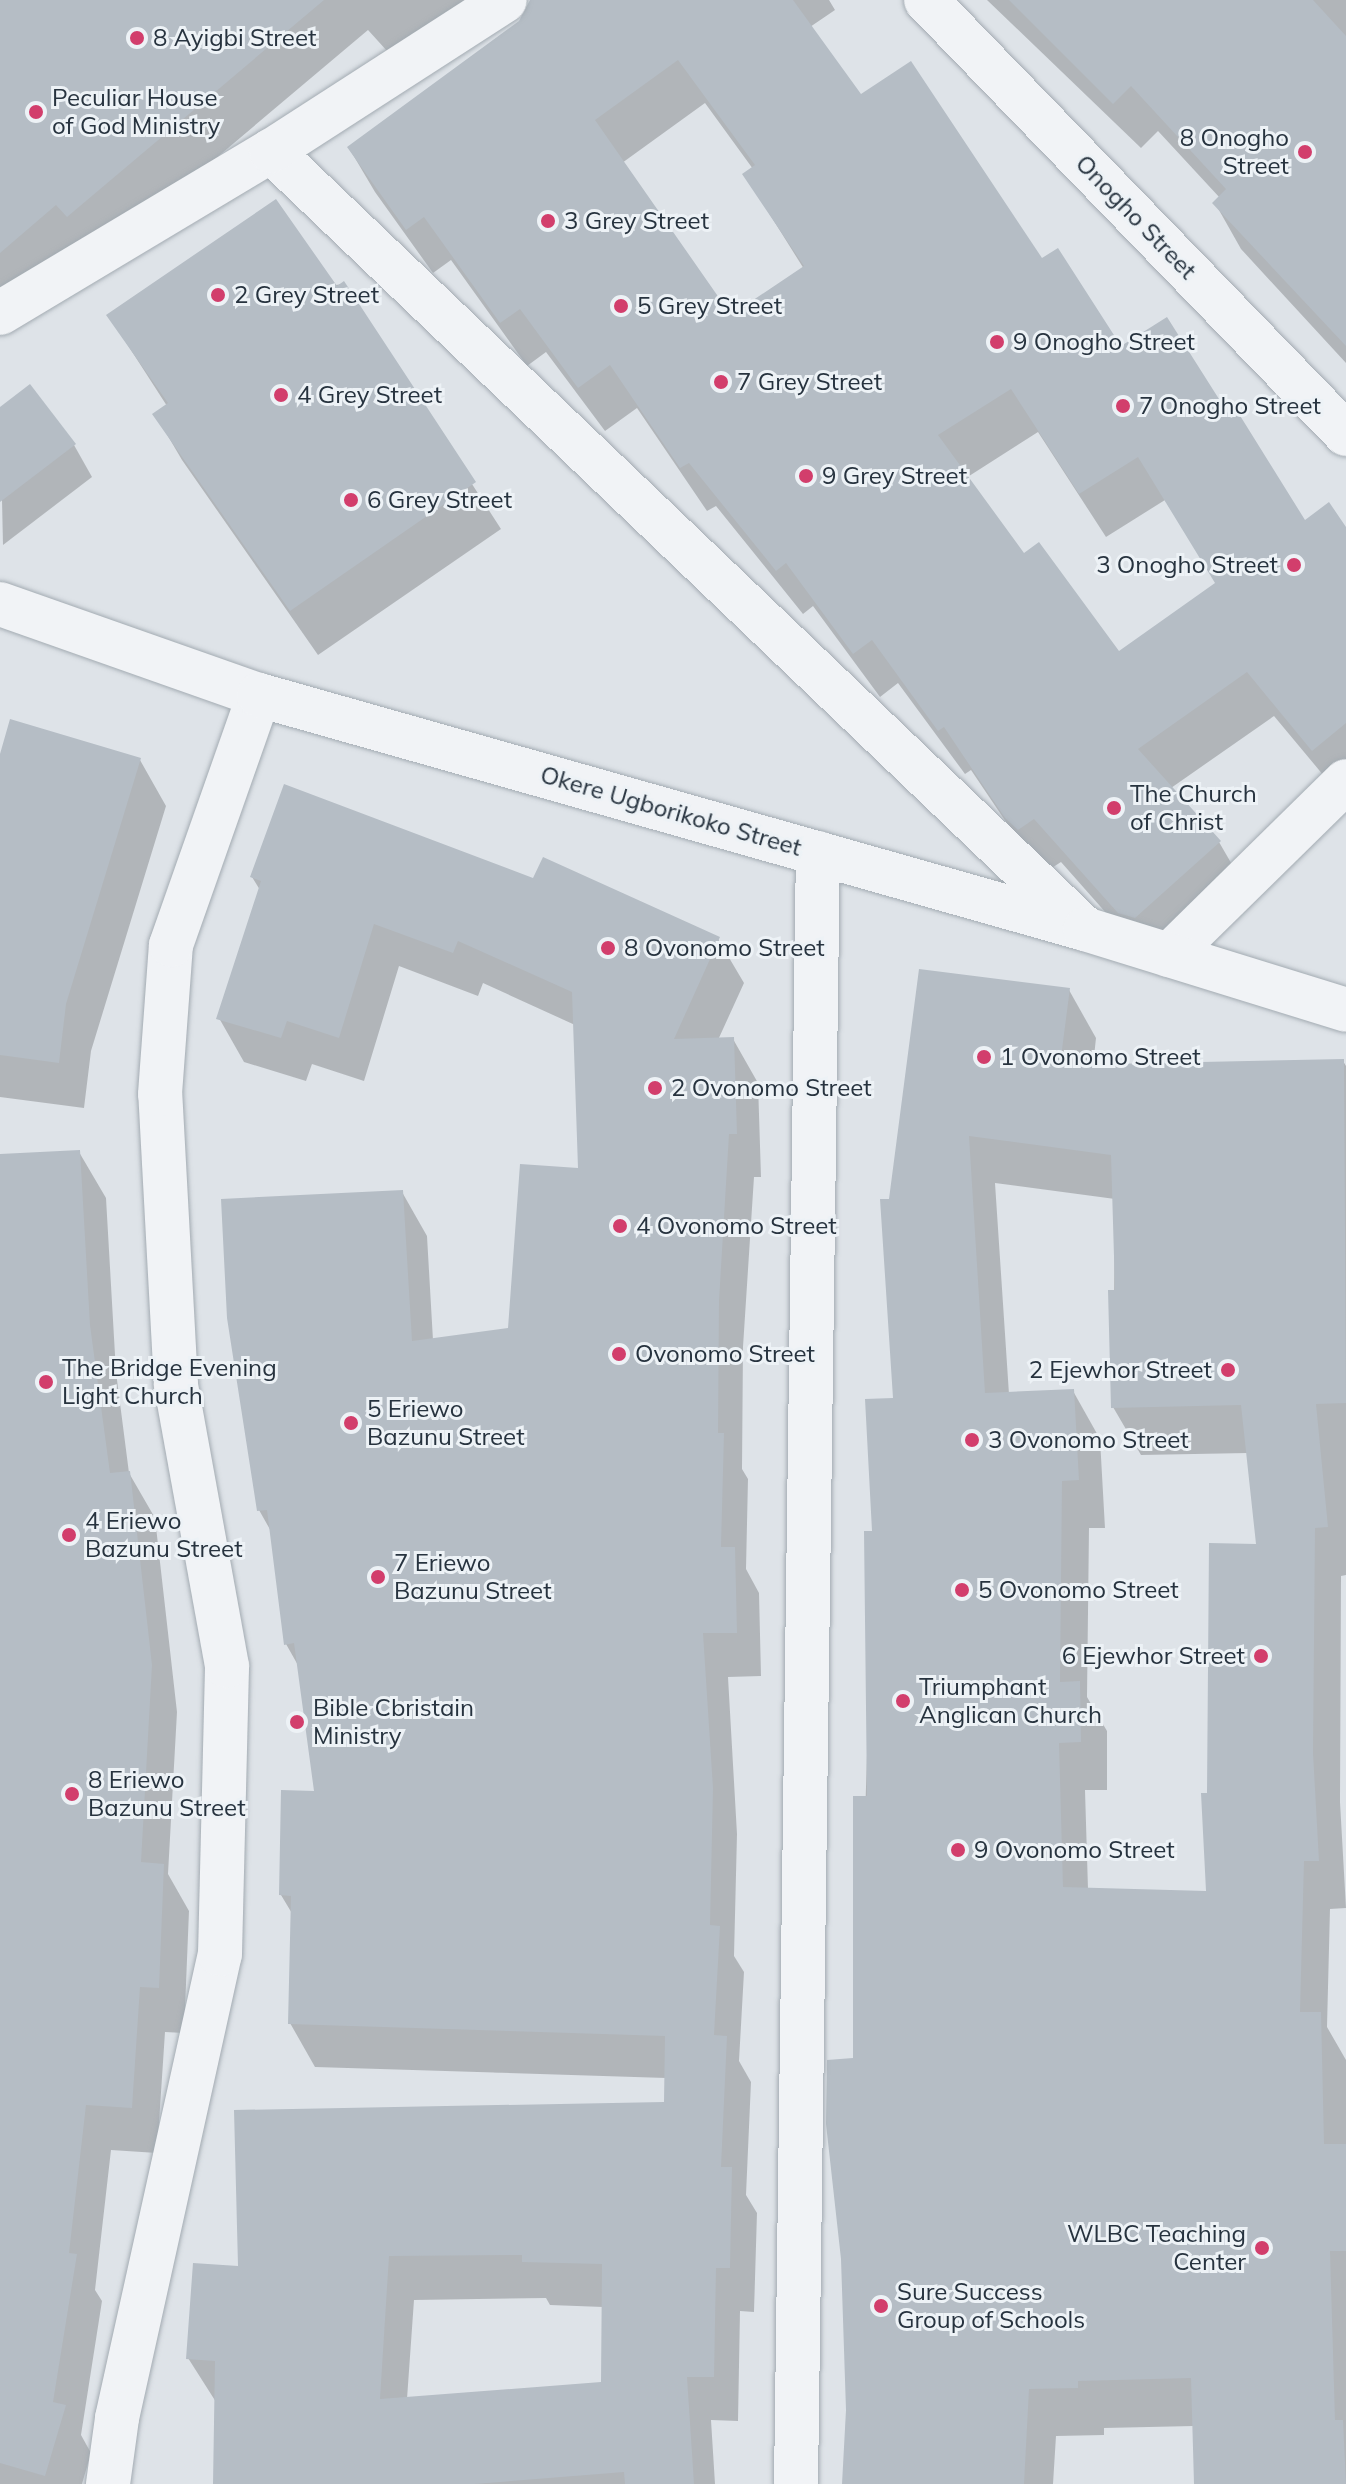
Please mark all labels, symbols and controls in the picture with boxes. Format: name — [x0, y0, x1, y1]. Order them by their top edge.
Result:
place label: 8 Ayigbi Street — [153, 24, 316, 52]
marker: 8 Ayigbi Street — [128, 29, 146, 47]
place label: Peculiar House of God Ministry — [52, 84, 220, 140]
marker: Peculiar House of God Ministry — [27, 103, 45, 121]
place label: 8 Onogho Street — [1180, 124, 1289, 180]
marker: 8 Onogho Street — [1296, 143, 1314, 161]
street label: Onogho Street — [1070, 149, 1202, 285]
place label: 3 Grey Street — [564, 207, 709, 235]
marker: 3 Grey Street — [539, 212, 557, 230]
place label: 2 Grey Street — [234, 281, 379, 309]
marker: 2 Grey Street — [209, 286, 227, 304]
place label: 5 Grey Street — [637, 292, 782, 320]
marker: 5 Grey Street — [612, 297, 630, 315]
place label: 9 Onogho Street — [1013, 328, 1195, 356]
marker: 9 Onogho Street — [988, 333, 1006, 351]
place label: 7 Grey Street — [737, 368, 882, 396]
marker: 7 Grey Street — [712, 373, 730, 391]
place label: 4 Grey Street — [297, 381, 442, 409]
marker: 4 Grey Street — [272, 386, 290, 404]
place label: 7 Onogho Street — [1139, 392, 1321, 420]
marker: 7 Onogho Street — [1114, 397, 1132, 415]
place label: 9 Grey Street — [822, 462, 967, 490]
marker: 9 Grey Street — [797, 467, 815, 485]
place label: 6 Grey Street — [367, 486, 512, 514]
marker: 6 Grey Street — [342, 491, 360, 509]
place label: 3 Onogho Street — [1096, 551, 1278, 579]
marker: 3 Onogho Street — [1285, 556, 1303, 574]
street label: Okere Ugborikoko Street — [537, 760, 805, 862]
place label: The Church of Christ — [1130, 780, 1257, 836]
marker: The Church of Christ — [1105, 799, 1123, 817]
place label: 8 Ovonomo Street — [624, 934, 825, 962]
marker: 8 Ovonomo Street — [599, 939, 617, 957]
place label: 1 Ovonomo Street — [1000, 1043, 1201, 1071]
marker: 1 Ovonomo Street — [975, 1048, 993, 1066]
place label: 2 Ovonomo Street — [671, 1074, 872, 1102]
marker: 2 Ovonomo Street — [646, 1079, 664, 1097]
place label: 4 Ovonomo Street — [636, 1212, 837, 1240]
marker: 4 Ovonomo Street — [611, 1217, 629, 1235]
place label: Ovonomo Street — [635, 1340, 815, 1368]
marker: Ovonomo Street — [610, 1345, 628, 1363]
place label: The Bridge Evening Light Church — [62, 1354, 277, 1410]
place label: 2 Ejewhor Street — [1029, 1356, 1212, 1384]
marker: 2 Ejewhor Street — [1219, 1361, 1237, 1379]
marker: The Bridge Evening Light Church — [37, 1373, 55, 1391]
place label: 5 Eriewo Bazunu Street — [367, 1395, 525, 1451]
marker: 5 Eriewo Bazunu Street — [342, 1414, 360, 1432]
place label: 3 Ovonomo Street — [988, 1426, 1189, 1454]
marker: 3 Ovonomo Street — [963, 1431, 981, 1449]
place label: 4 Eriewo Bazunu Street — [85, 1507, 243, 1563]
marker: 4 Eriewo Bazunu Street — [60, 1526, 78, 1544]
place label: 7 Eriewo Bazunu Street — [394, 1549, 552, 1605]
marker: 7 Eriewo Bazunu Street — [369, 1568, 387, 1586]
place label: 5 Ovonomo Street — [978, 1576, 1179, 1604]
marker: 5 Ovonomo Street — [953, 1581, 971, 1599]
place label: 6 Ejewhor Street — [1062, 1642, 1245, 1670]
marker: 6 Ejewhor Street — [1252, 1647, 1270, 1665]
place label: Triumphant Anglican Church — [919, 1673, 1102, 1729]
marker: Triumphant Anglican Church — [894, 1692, 912, 1710]
place label: Bible Cbristain Ministry — [313, 1694, 474, 1750]
marker: Bible Cbristain Ministry — [288, 1713, 306, 1731]
place label: 8 Eriewo Bazunu Street — [88, 1766, 246, 1822]
marker: 8 Eriewo Bazunu Street — [63, 1785, 81, 1803]
place label: 9 Ovonomo Street — [974, 1836, 1175, 1864]
marker: 9 Ovonomo Street — [949, 1841, 967, 1859]
place label: WLBC Teaching Center — [1067, 2220, 1246, 2276]
marker: WLBC Teaching Center — [1253, 2239, 1271, 2257]
place label: Sure Success Group of Schools — [897, 2278, 1085, 2334]
marker: Sure Success Group of Schools — [872, 2297, 890, 2315]

